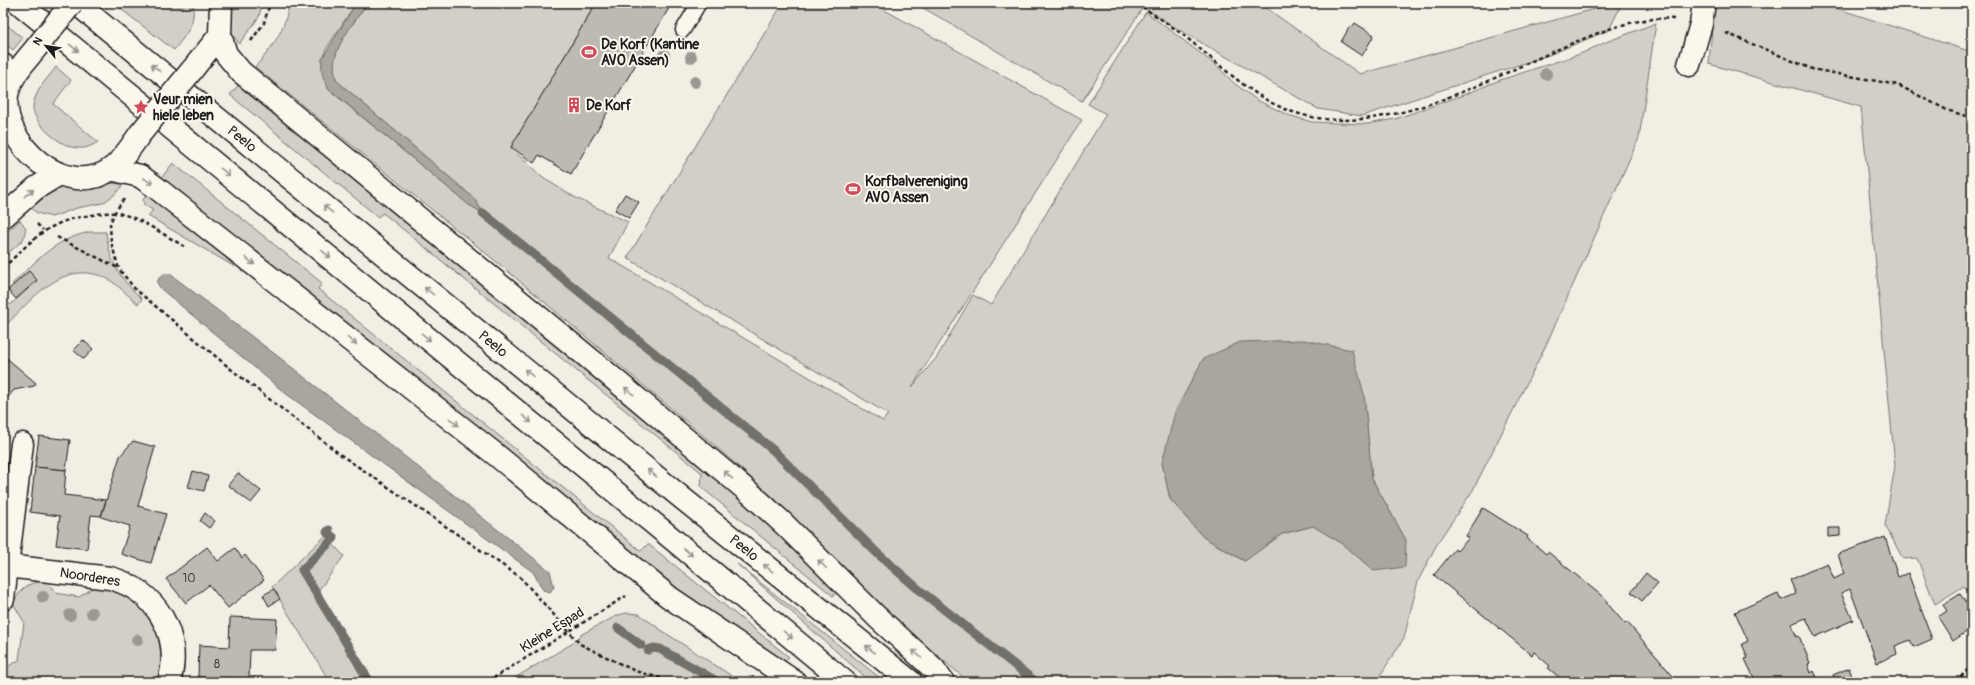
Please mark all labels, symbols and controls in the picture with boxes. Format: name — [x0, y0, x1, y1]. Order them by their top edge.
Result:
north arrow — [26, 26, 66, 66]
text: N — [30, 34, 46, 48]
place label: De Korf (Kantine AVO Assen) — [601, 36, 700, 69]
sports icon: De Korf (Kantine AVO Assen) — [580, 43, 598, 61]
one-way arrow — [69, 44, 80, 53]
one-way arrow — [151, 64, 161, 73]
place label: Veur mien hiele leben — [153, 91, 214, 124]
building icon: De Korf — [565, 96, 583, 114]
place label: De Korf — [586, 97, 632, 114]
place icon: Veur mien hiele leben — [132, 98, 150, 116]
street label: Peelo — [224, 122, 260, 156]
one-way arrow — [220, 167, 231, 176]
place label: Korfbalvereniging AVO Assen — [865, 173, 968, 206]
one-way arrow — [142, 177, 153, 185]
sports icon: Korfbalvereniging AVO Assen — [844, 180, 862, 198]
one-way arrow — [24, 189, 35, 198]
one-way arrow — [323, 204, 333, 213]
one-way arrow — [320, 250, 331, 259]
one-way arrow — [245, 257, 256, 265]
one-way arrow — [423, 287, 434, 295]
street label: Peelo — [475, 327, 511, 361]
one-way arrow — [421, 332, 432, 341]
one-way arrow — [347, 337, 358, 346]
one-way arrow — [524, 369, 535, 378]
one-way arrow — [623, 387, 634, 396]
one-way arrow — [522, 414, 532, 423]
one-way arrow — [449, 418, 460, 426]
one-way arrow — [646, 469, 657, 478]
one-way arrow — [723, 470, 733, 479]
street label: Peelo — [726, 531, 762, 565]
one-way arrow — [683, 547, 694, 556]
one-way arrow — [818, 559, 827, 569]
one-way arrow — [763, 563, 774, 572]
street label: Noorderes — [59, 564, 122, 590]
house number: 10 — [183, 571, 195, 586]
street label: Kleine Espad — [517, 604, 587, 656]
one-way arrow — [783, 630, 794, 639]
one-way arrow — [864, 645, 875, 653]
one-way arrow — [912, 649, 922, 658]
house number: 8 — [214, 657, 220, 672]

